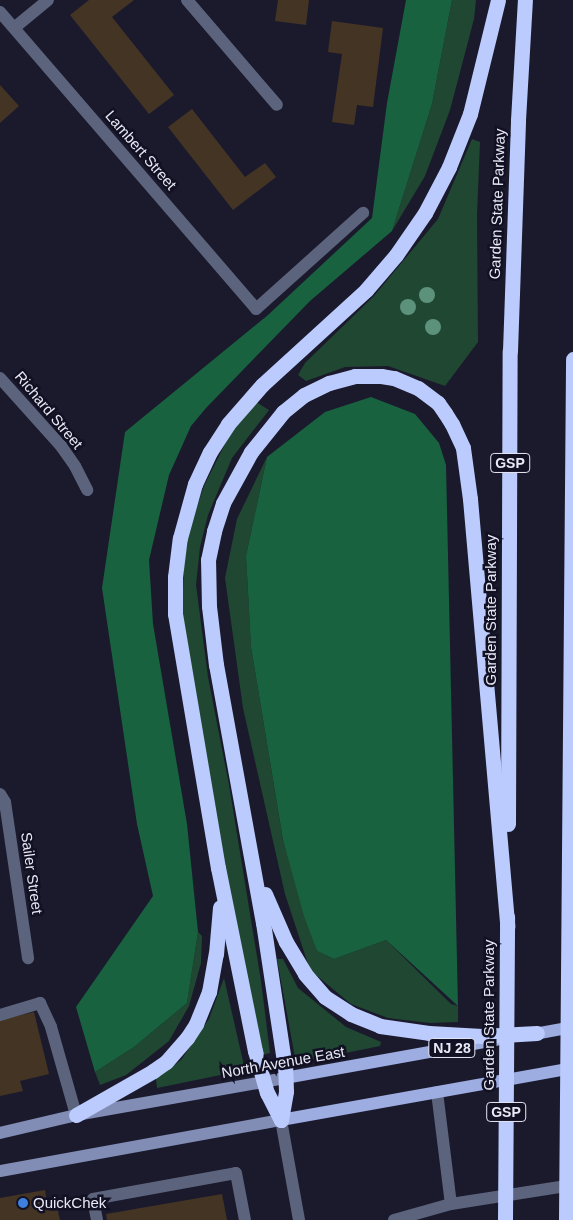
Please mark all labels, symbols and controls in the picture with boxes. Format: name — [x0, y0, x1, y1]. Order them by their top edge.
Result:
street label: Lambert Street — [102, 107, 180, 193]
street label: Garden State Parkway — [485, 128, 509, 280]
street label: Richard Street — [11, 367, 87, 453]
road number: GSP — [490, 452, 530, 474]
street label: Garden State Parkway — [482, 535, 500, 685]
street label: Sailer Street — [17, 831, 47, 915]
street label: Garden State Parkway — [480, 940, 498, 1090]
road number: NJ 28 — [428, 1036, 476, 1060]
street label: North Avenue East — [220, 1042, 346, 1082]
road number: GSP — [486, 1100, 526, 1124]
place label: QuickChek — [33, 1194, 106, 1212]
marker: QuickChek — [17, 1197, 29, 1209]

